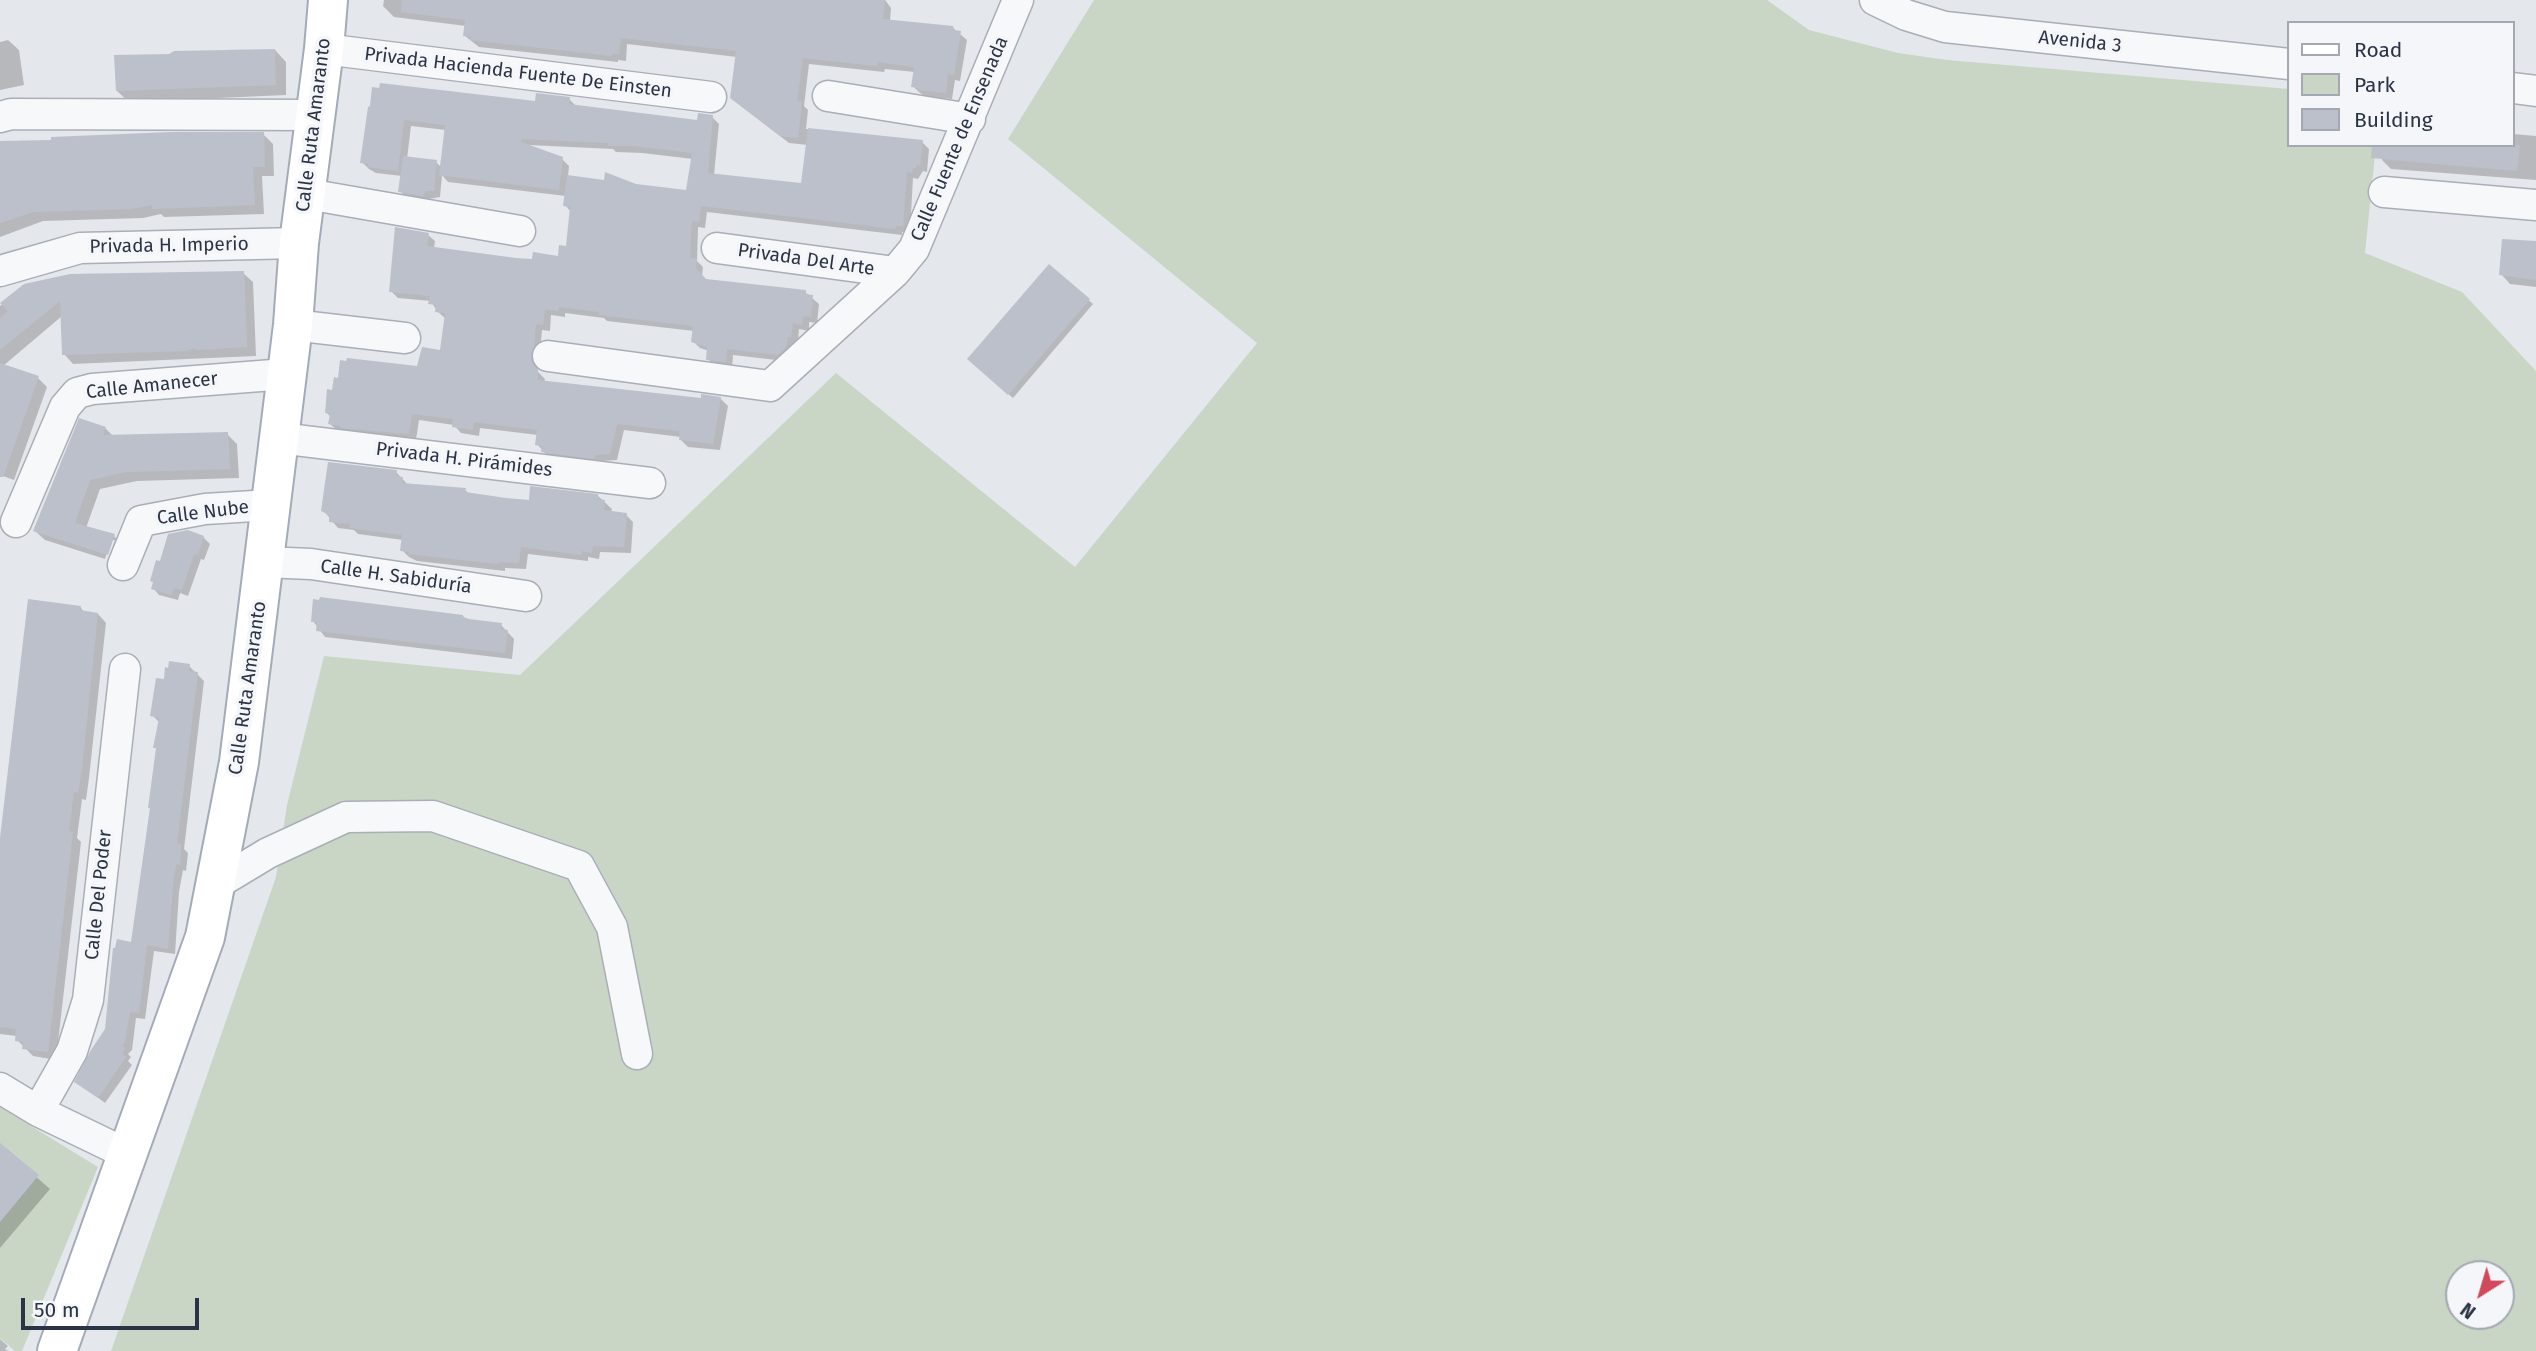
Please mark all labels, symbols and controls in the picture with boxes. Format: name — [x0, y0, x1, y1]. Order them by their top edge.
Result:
legend — [2288, 21, 2515, 147]
street label: Avenida 3 — [2037, 26, 2123, 58]
street label: Calle Fuente de Ensenada — [906, 33, 1014, 245]
street label: Calle Ruta Amaranto — [292, 37, 336, 213]
text: Road — [2354, 37, 2402, 63]
street label: Privada Hacienda Fuente De Einsten — [363, 43, 673, 103]
text: Park — [2354, 72, 2395, 98]
text: Building — [2354, 107, 2433, 133]
street label: Privada H. Imperio — [89, 233, 249, 259]
street label: Privada Del Arte — [736, 239, 876, 281]
street label: Calle Amanecer — [85, 368, 219, 404]
street label: Privada H. Pirámides — [374, 438, 554, 482]
street label: Calle Nube — [156, 496, 250, 530]
street label: Calle H. Sabiduría — [319, 555, 473, 599]
street label: Calle Ruta Amaranto — [225, 600, 271, 776]
street label: Calle Del Poder — [81, 829, 117, 961]
north arrow — [2445, 1260, 2515, 1330]
scale bar — [24, 1284, 203, 1328]
text: 50 m — [34, 1297, 80, 1323]
text: N — [2456, 1298, 2480, 1324]

